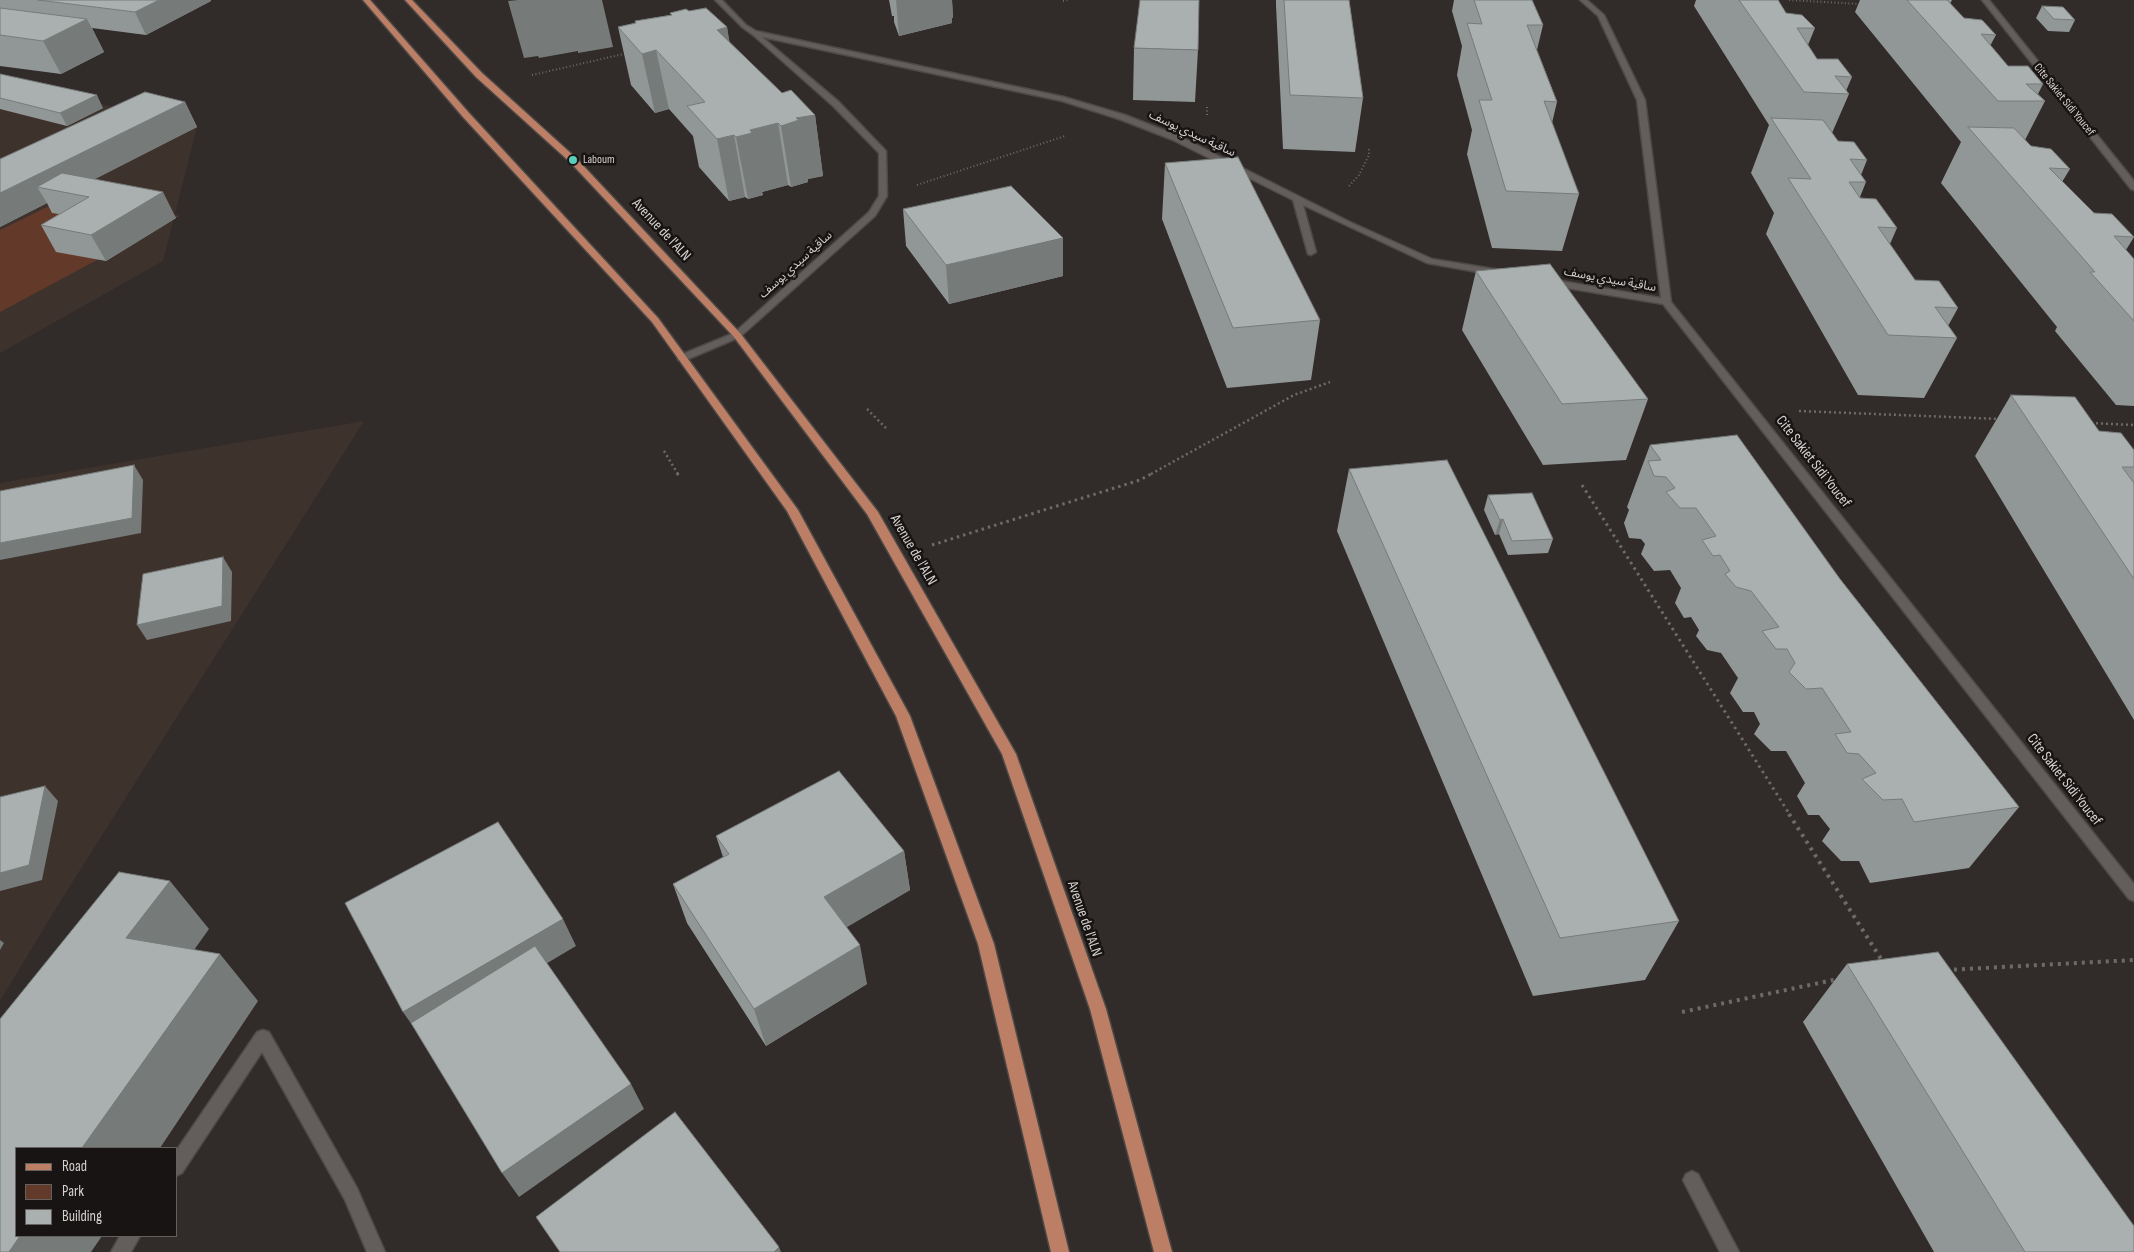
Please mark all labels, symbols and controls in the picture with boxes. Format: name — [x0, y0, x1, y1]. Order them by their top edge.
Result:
street label: Cite Sakiet Sidi Youcef — [2030, 61, 2098, 139]
street label: ساقية سيدي يوسف — [1147, 108, 1237, 160]
place label: Laboum — [583, 153, 615, 167]
marker: Laboum — [567, 154, 579, 166]
street label: Avenue de l'ALN — [628, 195, 694, 265]
street label: ساقية سيدي يوسف — [756, 228, 836, 302]
street label: ساقية سيدي يوسف — [1563, 265, 1657, 295]
street label: Cite Sakiet Sidi Youcef — [1772, 413, 1854, 511]
street label: Avenue de l'ALN — [886, 512, 940, 588]
street label: Cite Sakiet Sidi Youcef — [2023, 731, 2105, 829]
street label: Avenue de l'ALN — [1063, 879, 1105, 959]
legend — [15, 1147, 178, 1237]
text: Road — [62, 1157, 87, 1176]
text: Park — [62, 1182, 84, 1201]
text: Building — [62, 1207, 102, 1226]

